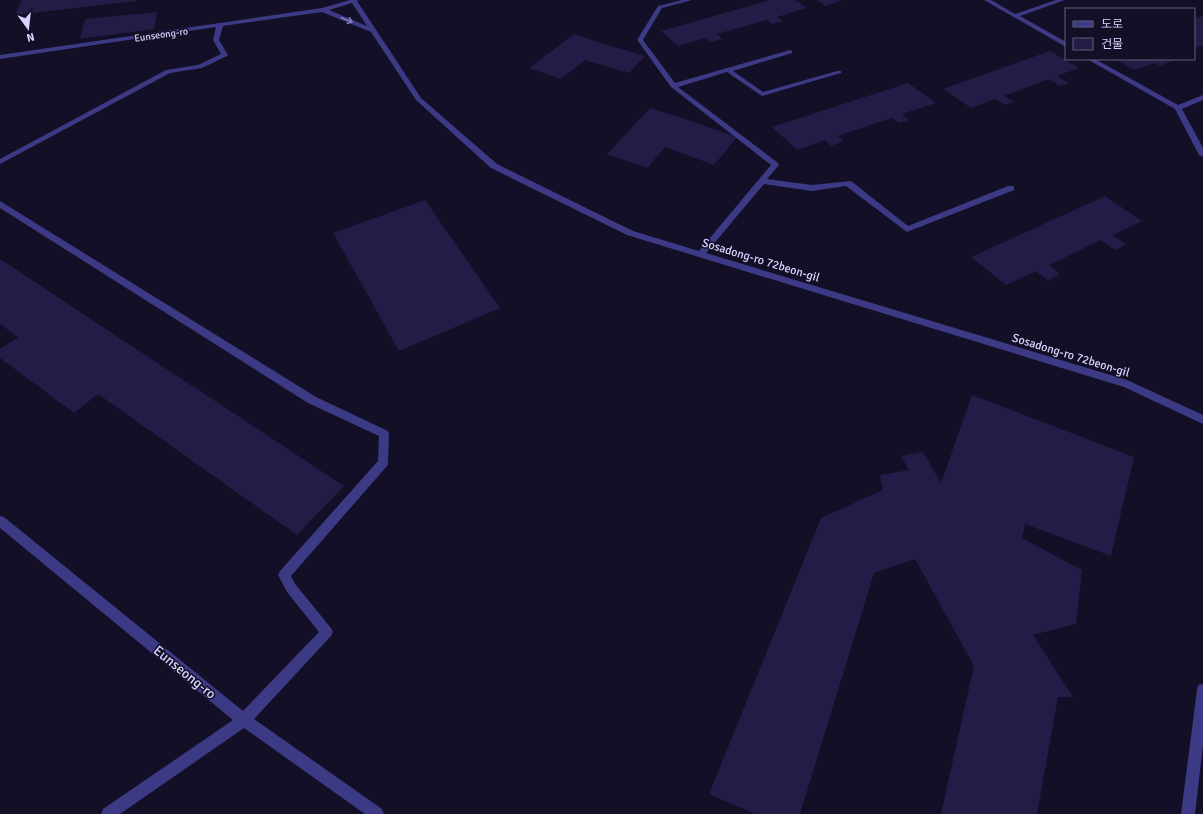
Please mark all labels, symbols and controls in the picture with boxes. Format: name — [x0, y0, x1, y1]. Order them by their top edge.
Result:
north arrow — [8, 8, 48, 48]
legend — [1065, 8, 1195, 60]
one-way arrow — [341, 17, 353, 25]
text: 도로 — [1101, 17, 1123, 32]
street label: Eunseong-ro — [134, 25, 189, 45]
text: N — [25, 30, 36, 44]
text: 건물 — [1101, 37, 1123, 52]
street label: Sosadong-ro 72beon-gil — [700, 235, 822, 286]
street label: Sosadong-ro 72beon-gil — [1010, 330, 1132, 381]
street label: Eunseong-ro — [150, 642, 219, 703]

